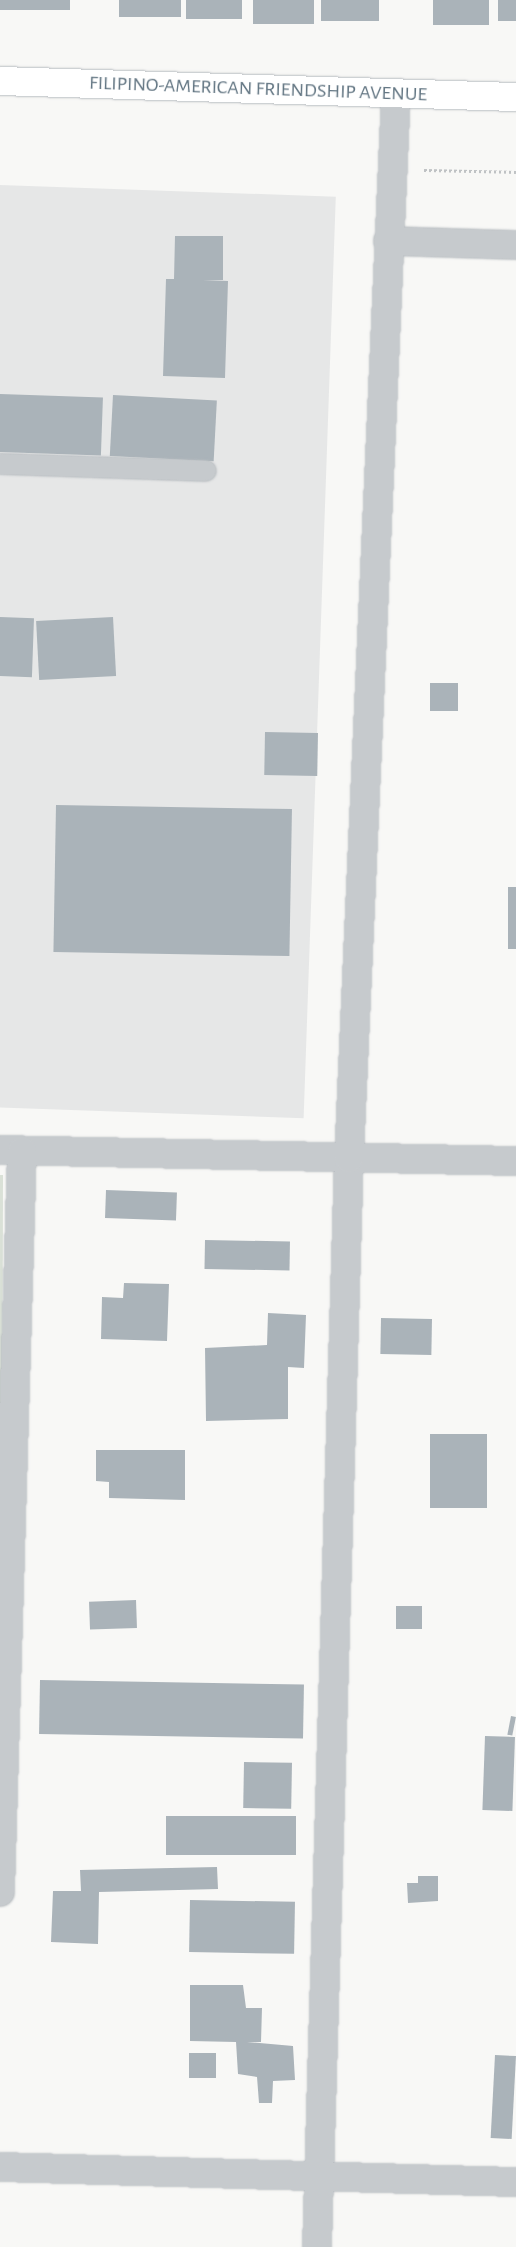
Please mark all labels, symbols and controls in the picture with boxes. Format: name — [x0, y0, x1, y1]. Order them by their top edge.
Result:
street label: FILIPINO-AMERICAN FRIENDSHIP AVENUE — [89, 71, 427, 107]

